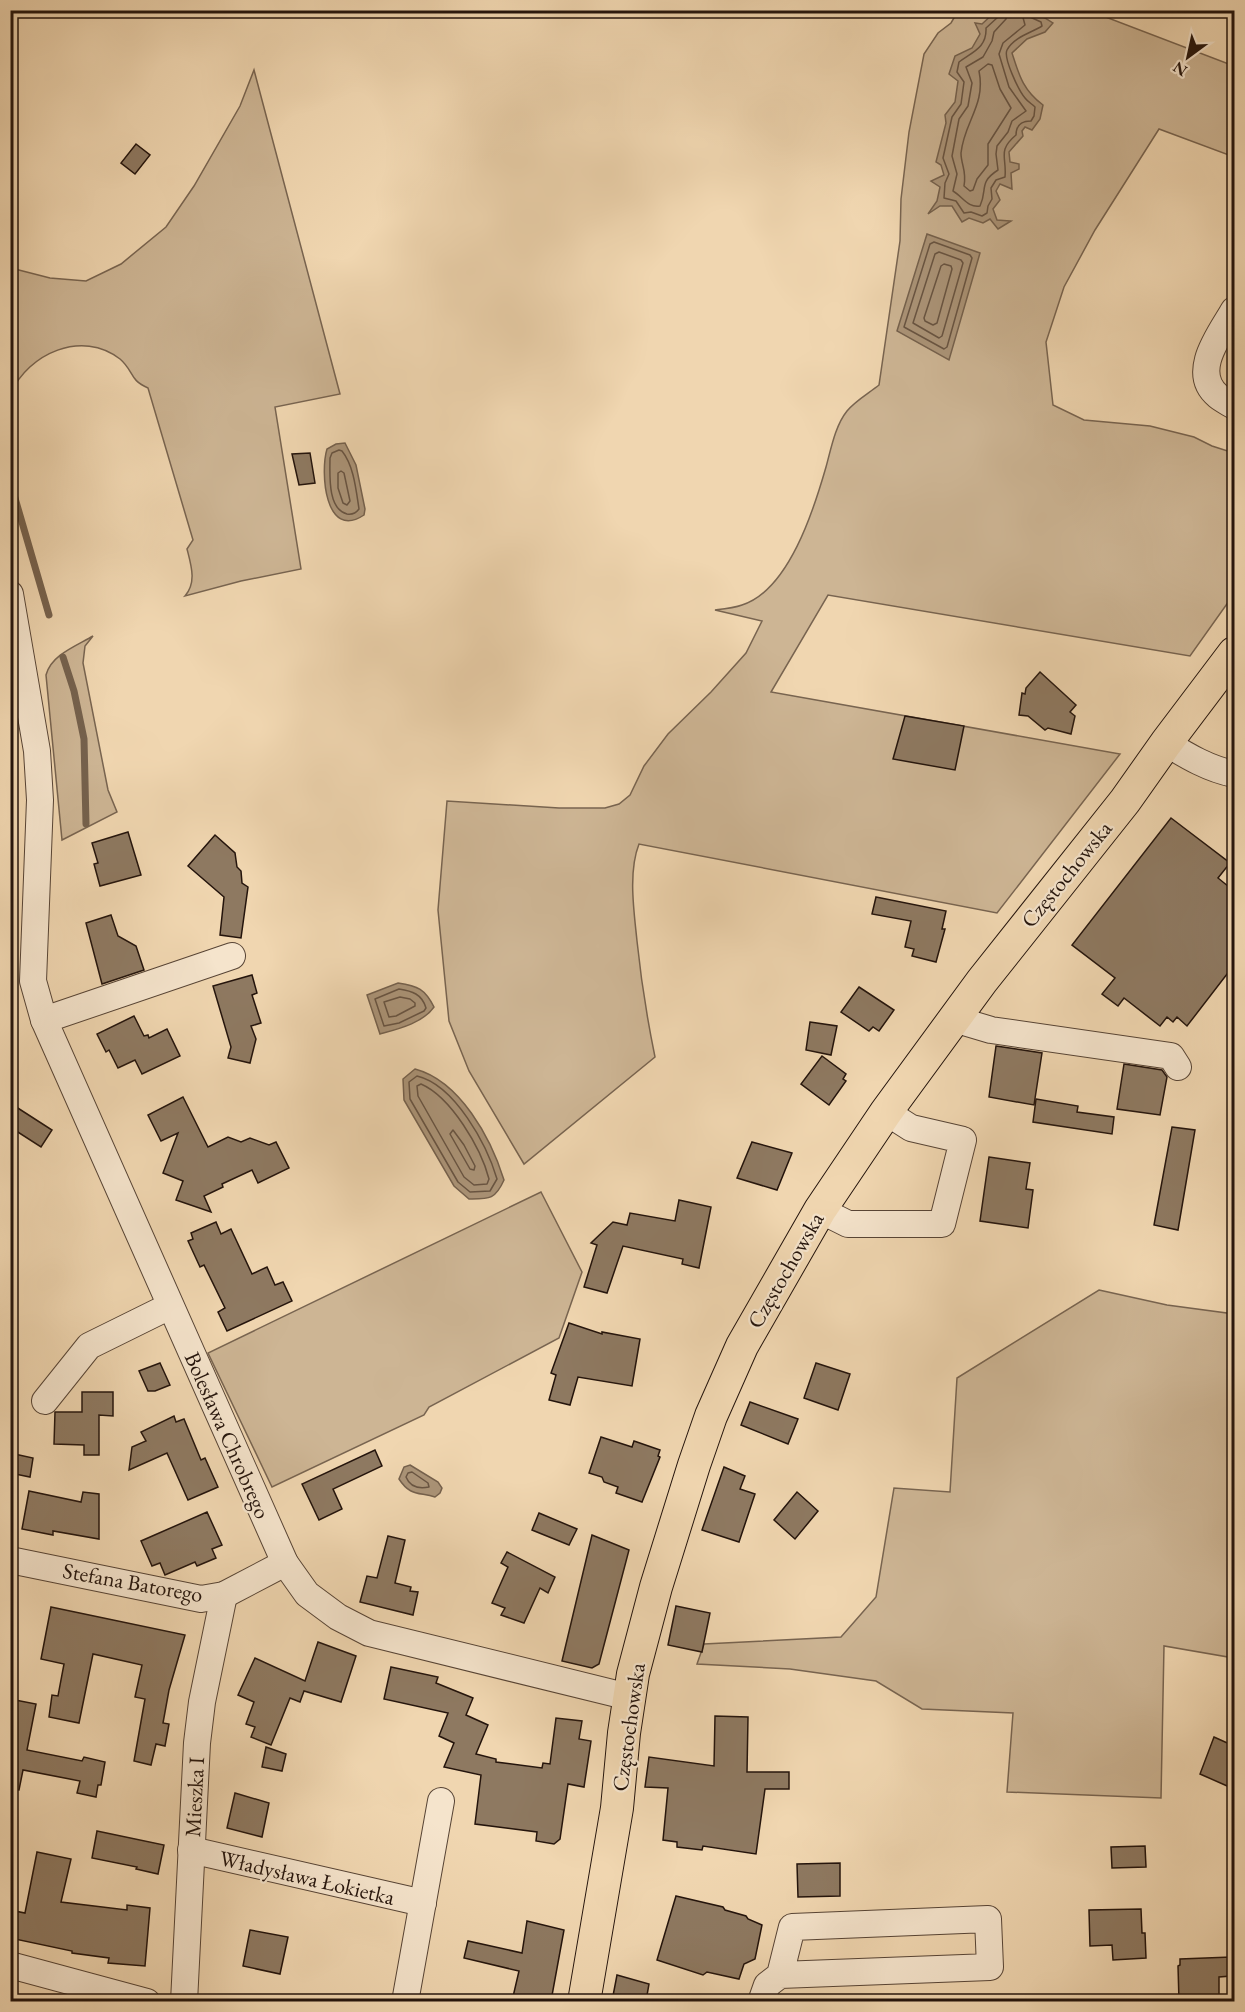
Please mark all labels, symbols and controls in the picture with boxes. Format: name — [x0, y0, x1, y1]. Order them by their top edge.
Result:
north arrow — [1158, 27, 1218, 87]
text: N — [1169, 57, 1191, 81]
street label: Częstochowska — [1014, 815, 1118, 934]
street label: Częstochowska — [741, 1207, 830, 1334]
street label: Bolesława Chrobrego — [178, 1347, 277, 1523]
street label: Stefana Batorego — [61, 1556, 205, 1609]
street label: Częstochowska — [605, 1661, 652, 1793]
street label: Mieszka I — [178, 1756, 211, 1838]
street label: Władysława Łokietka — [216, 1843, 398, 1912]

